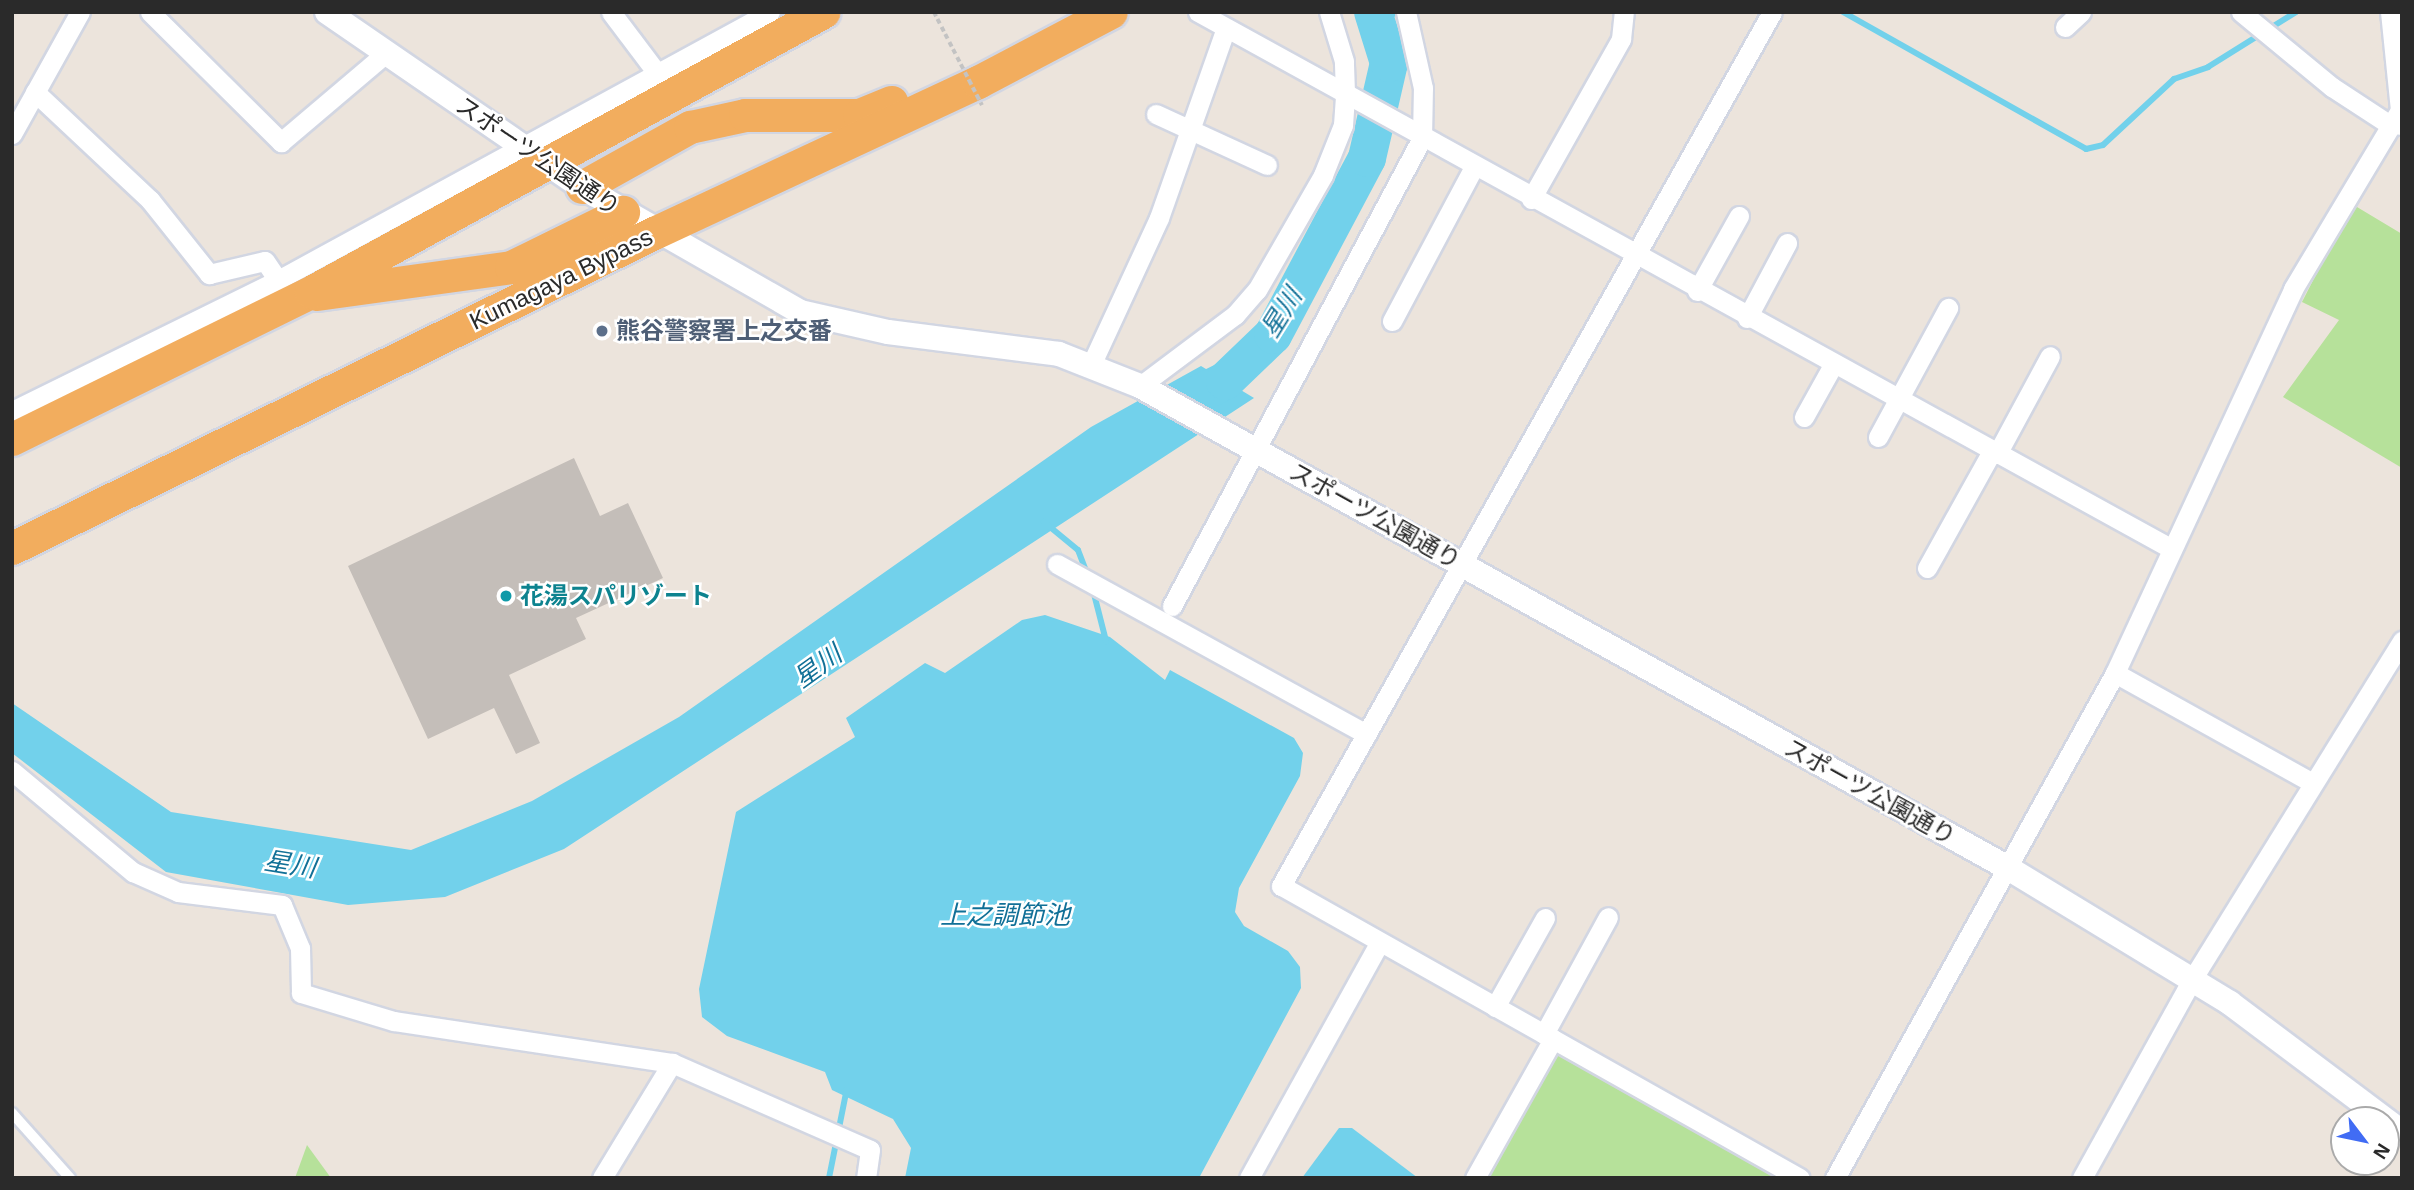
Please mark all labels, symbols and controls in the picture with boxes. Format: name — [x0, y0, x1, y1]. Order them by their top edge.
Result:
street label: スポーツ公園通り — [450, 90, 626, 222]
street label: Kumagaya Bypass — [465, 222, 657, 336]
water label: 星川 — [1255, 283, 1309, 343]
place label: 熊谷警察署上之交番 — [616, 317, 832, 345]
marker: 熊谷警察署上之交番 — [594, 323, 610, 339]
street label: スポーツ公園通り — [1284, 457, 1466, 575]
place label: 花湯スパリゾート — [520, 582, 712, 610]
marker: 花湯スパリゾート — [498, 588, 514, 604]
water label: 星川 — [788, 639, 848, 695]
street label: スポーツ公園通り — [1779, 733, 1961, 851]
water label: 星川 — [262, 846, 318, 884]
water label: 上之調節池 — [940, 900, 1070, 932]
north arrow — [2330, 1106, 2400, 1176]
text: N — [2369, 1140, 2394, 1163]

